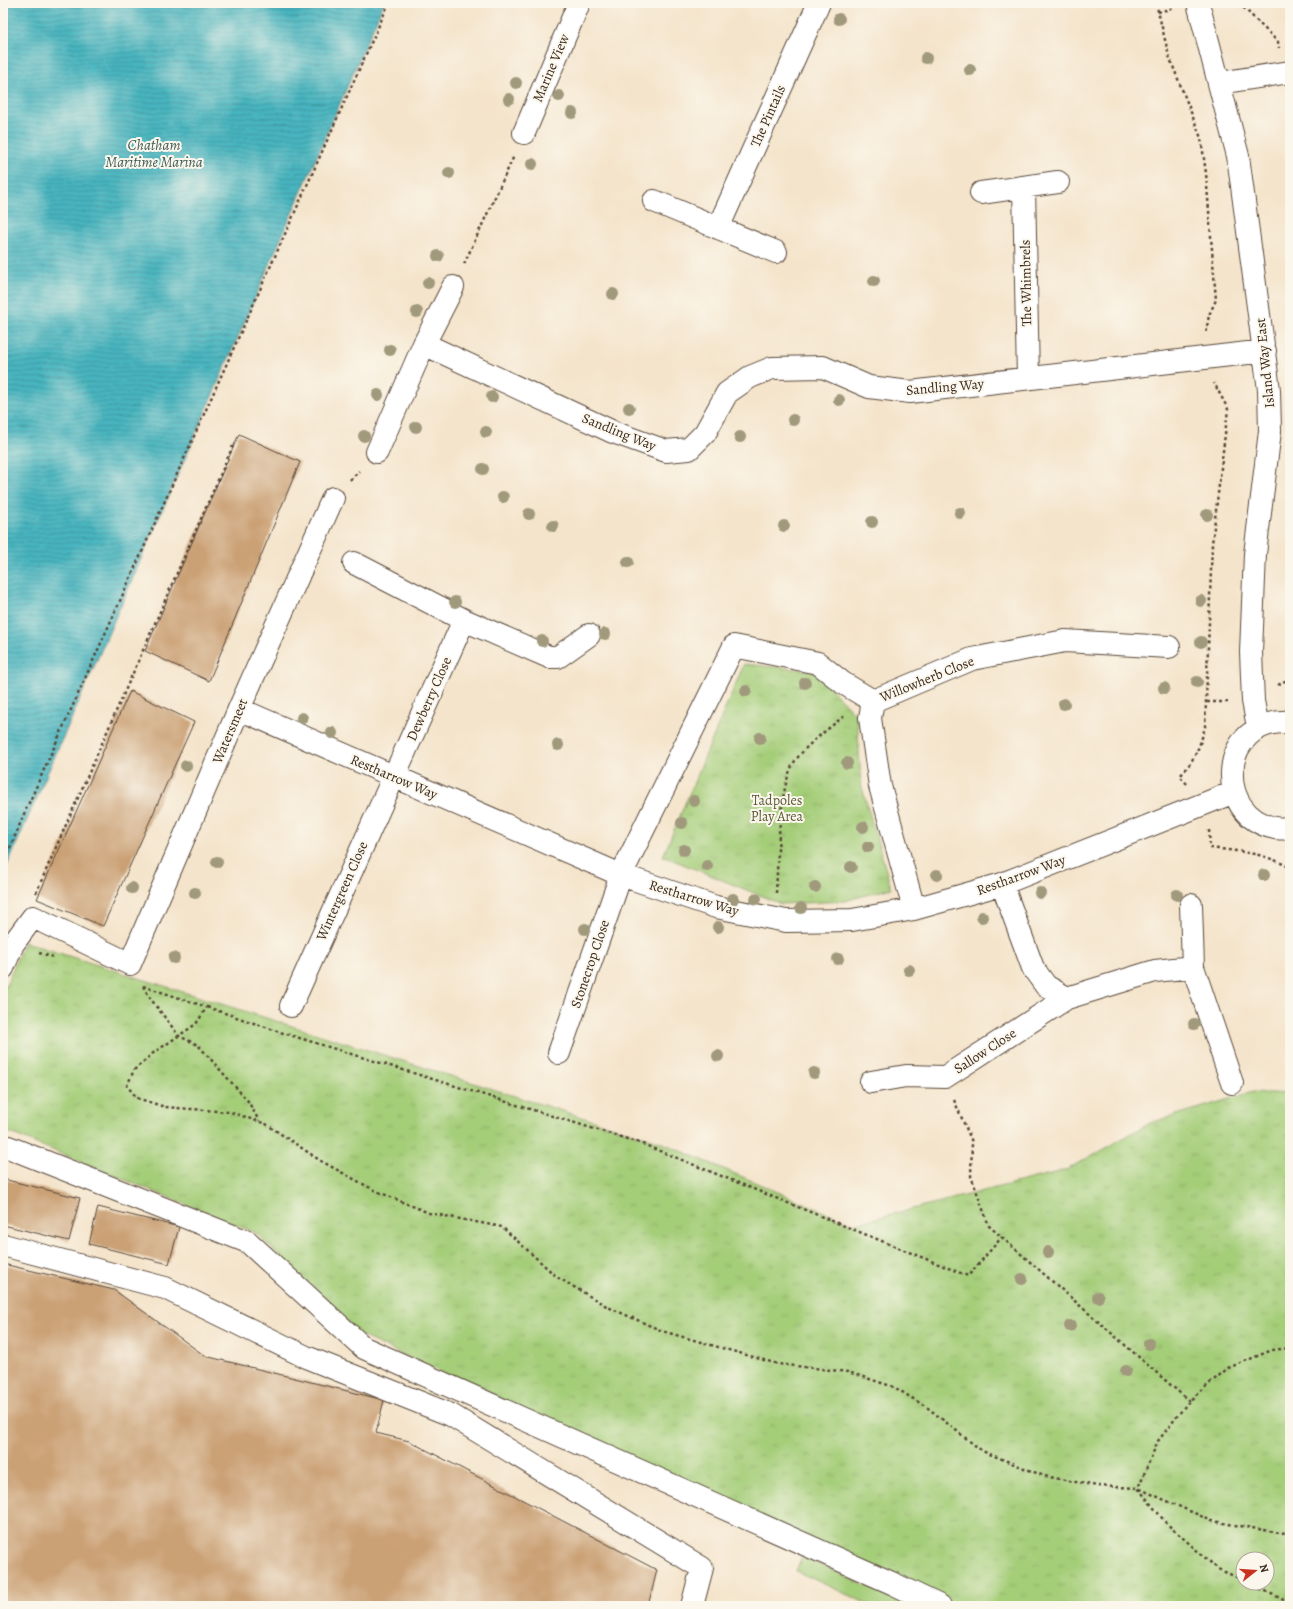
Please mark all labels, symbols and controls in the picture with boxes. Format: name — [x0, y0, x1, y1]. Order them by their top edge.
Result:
street label: Marine View — [528, 31, 574, 105]
street label: The Pintails — [746, 82, 790, 150]
water label: Chatham Maritime Marina — [105, 135, 203, 172]
street label: The Whimbrels — [1016, 240, 1036, 326]
street label: Island Way East — [1251, 317, 1279, 409]
street label: Sandling Way — [905, 374, 985, 400]
street label: Sandling Way — [579, 409, 659, 456]
street label: Willowherb Close — [876, 651, 977, 707]
street label: Dewberry Close — [402, 654, 456, 744]
street label: Watersmeet — [207, 695, 252, 767]
street label: Restharrow Way — [347, 750, 441, 804]
park label: Tadpoles Play Area — [751, 791, 804, 826]
street label: Wintergreen Close — [311, 838, 372, 944]
street label: Restharrow Way — [974, 850, 1069, 900]
street label: Restharrow Way — [647, 875, 742, 921]
street label: Stonecrop Close — [566, 917, 614, 1011]
street label: Sallow Close — [950, 1024, 1020, 1078]
north arrow — [1235, 1551, 1275, 1591]
text: N — [1256, 1562, 1272, 1574]

